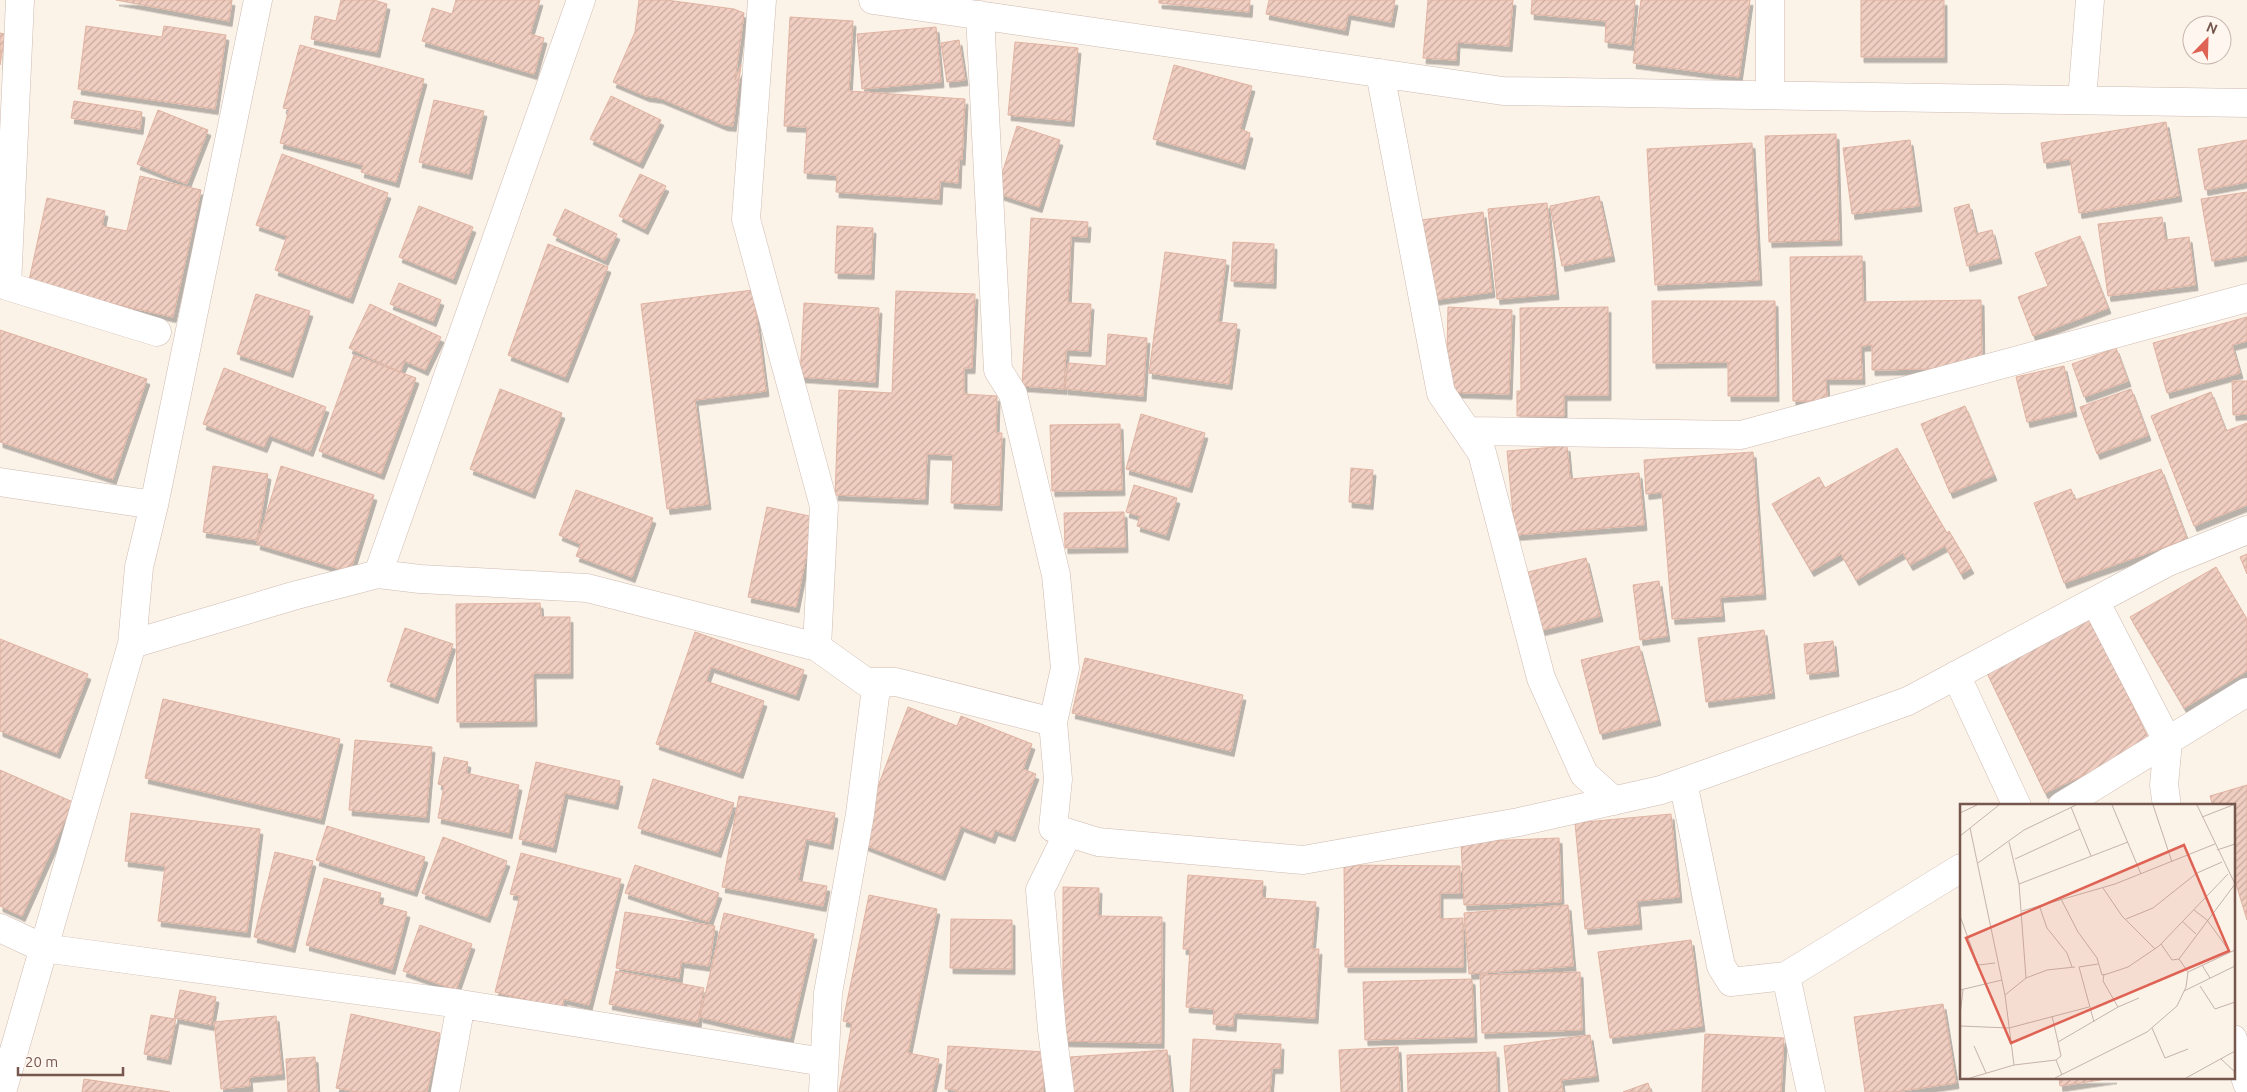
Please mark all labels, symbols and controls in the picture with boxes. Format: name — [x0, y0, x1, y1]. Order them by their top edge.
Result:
north arrow — [2182, 15, 2232, 65]
text: N — [2204, 19, 2220, 37]
inset map — [1960, 804, 2234, 1080]
scale bar — [18, 1044, 122, 1076]
text: 20 m — [25, 1053, 58, 1070]

